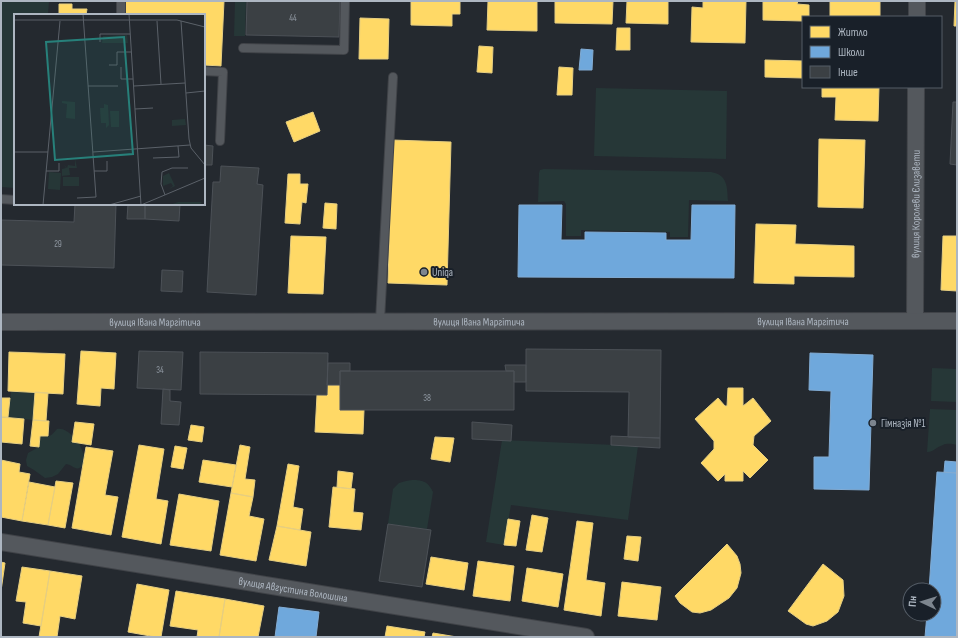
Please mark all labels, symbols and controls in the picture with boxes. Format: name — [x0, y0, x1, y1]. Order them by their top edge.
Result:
house number: 44 — [289, 13, 297, 24]
inset map — [14, 14, 205, 205]
legend — [802, 16, 942, 88]
text: Житло — [838, 25, 868, 40]
text: Школи — [838, 45, 865, 60]
text: Інше — [838, 65, 858, 80]
street label: вулиця Королеви Єлизавети — [909, 150, 923, 258]
house number: 29 — [54, 239, 62, 250]
place label: Uniqa — [432, 266, 453, 279]
marker: Uniqa — [419, 267, 429, 277]
street label: вулиця Івана Маргітича — [433, 315, 525, 329]
street label: вулиця Івана Маргітича — [757, 315, 849, 328]
street label: вулиця Івана Маргітича — [109, 316, 201, 329]
house number: 34 — [156, 365, 164, 376]
house number: 38 — [423, 393, 431, 404]
place label: Гімназія №1 — [881, 417, 926, 430]
marker: Гімназія №1 — [868, 418, 878, 428]
street label: вулиця Августина Волошина — [238, 575, 349, 605]
north arrow — [902, 582, 942, 622]
text: Пн — [906, 595, 919, 607]

